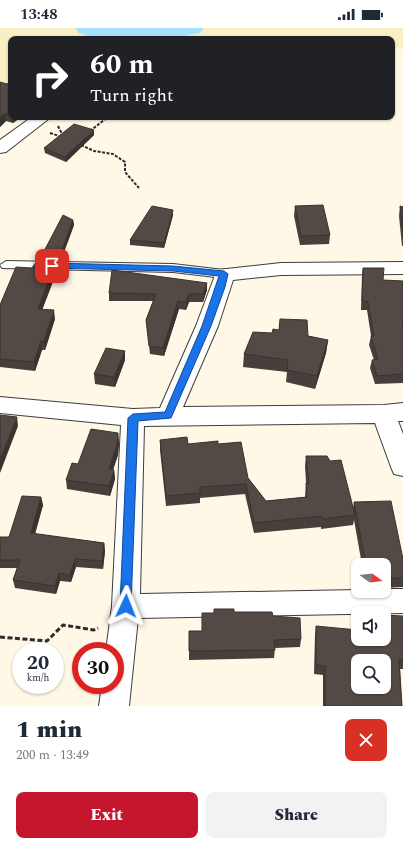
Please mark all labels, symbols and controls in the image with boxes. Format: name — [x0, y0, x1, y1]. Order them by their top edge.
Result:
text: 13:48 — [20, 3, 58, 26]
text: 60 m — [90, 43, 154, 86]
icon: right — [24, 52, 76, 104]
text: Turn right — [90, 82, 173, 109]
pin — [35, 249, 69, 283]
icon: arrive — [41, 255, 63, 277]
north arrow — [351, 558, 391, 598]
map controls — [351, 558, 391, 694]
position arrow — [105, 585, 147, 627]
button: sound — [351, 606, 391, 646]
speed limit sign: 30 — [72, 642, 124, 694]
text: 20 — [27, 648, 49, 678]
button: search — [351, 654, 391, 694]
text: km/h — [27, 670, 49, 686]
text: 1 min — [16, 712, 82, 748]
button: close — [345, 719, 387, 761]
text: 200 m · 13:49 — [16, 745, 89, 765]
button: Exit — [16, 792, 198, 838]
button: Share — [206, 792, 387, 838]

